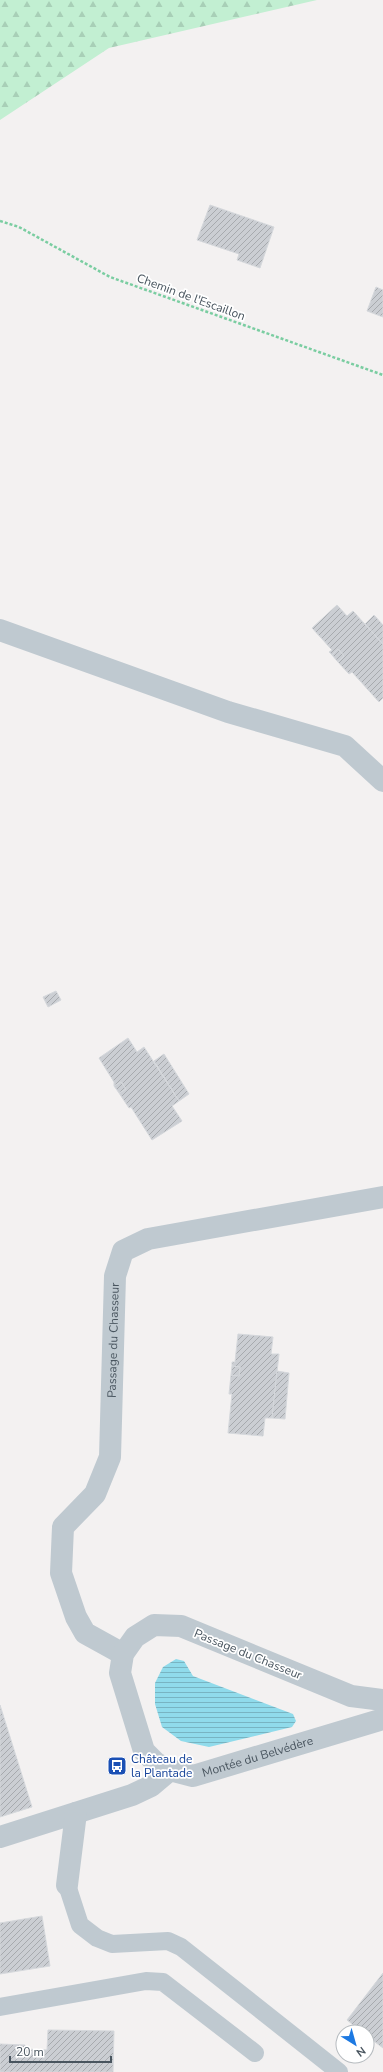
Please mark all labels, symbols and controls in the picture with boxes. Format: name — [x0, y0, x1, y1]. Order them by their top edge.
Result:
street label: Chemin de l'Escaillon — [135, 270, 247, 324]
street label: Passage du Chasseur — [104, 1282, 123, 1398]
street label: Passage du Chasseur — [192, 1625, 305, 1683]
street label: Montée du Belvédère — [200, 1732, 315, 1781]
place label: Château de la Plantade — [131, 1751, 192, 1781]
bus stop icon: Château de la Plantade — [106, 1755, 128, 1777]
north arrow — [335, 2024, 375, 2064]
scale bar — [10, 2038, 111, 2064]
text: N — [353, 2043, 369, 2060]
text: 20 m — [16, 2044, 44, 2060]

